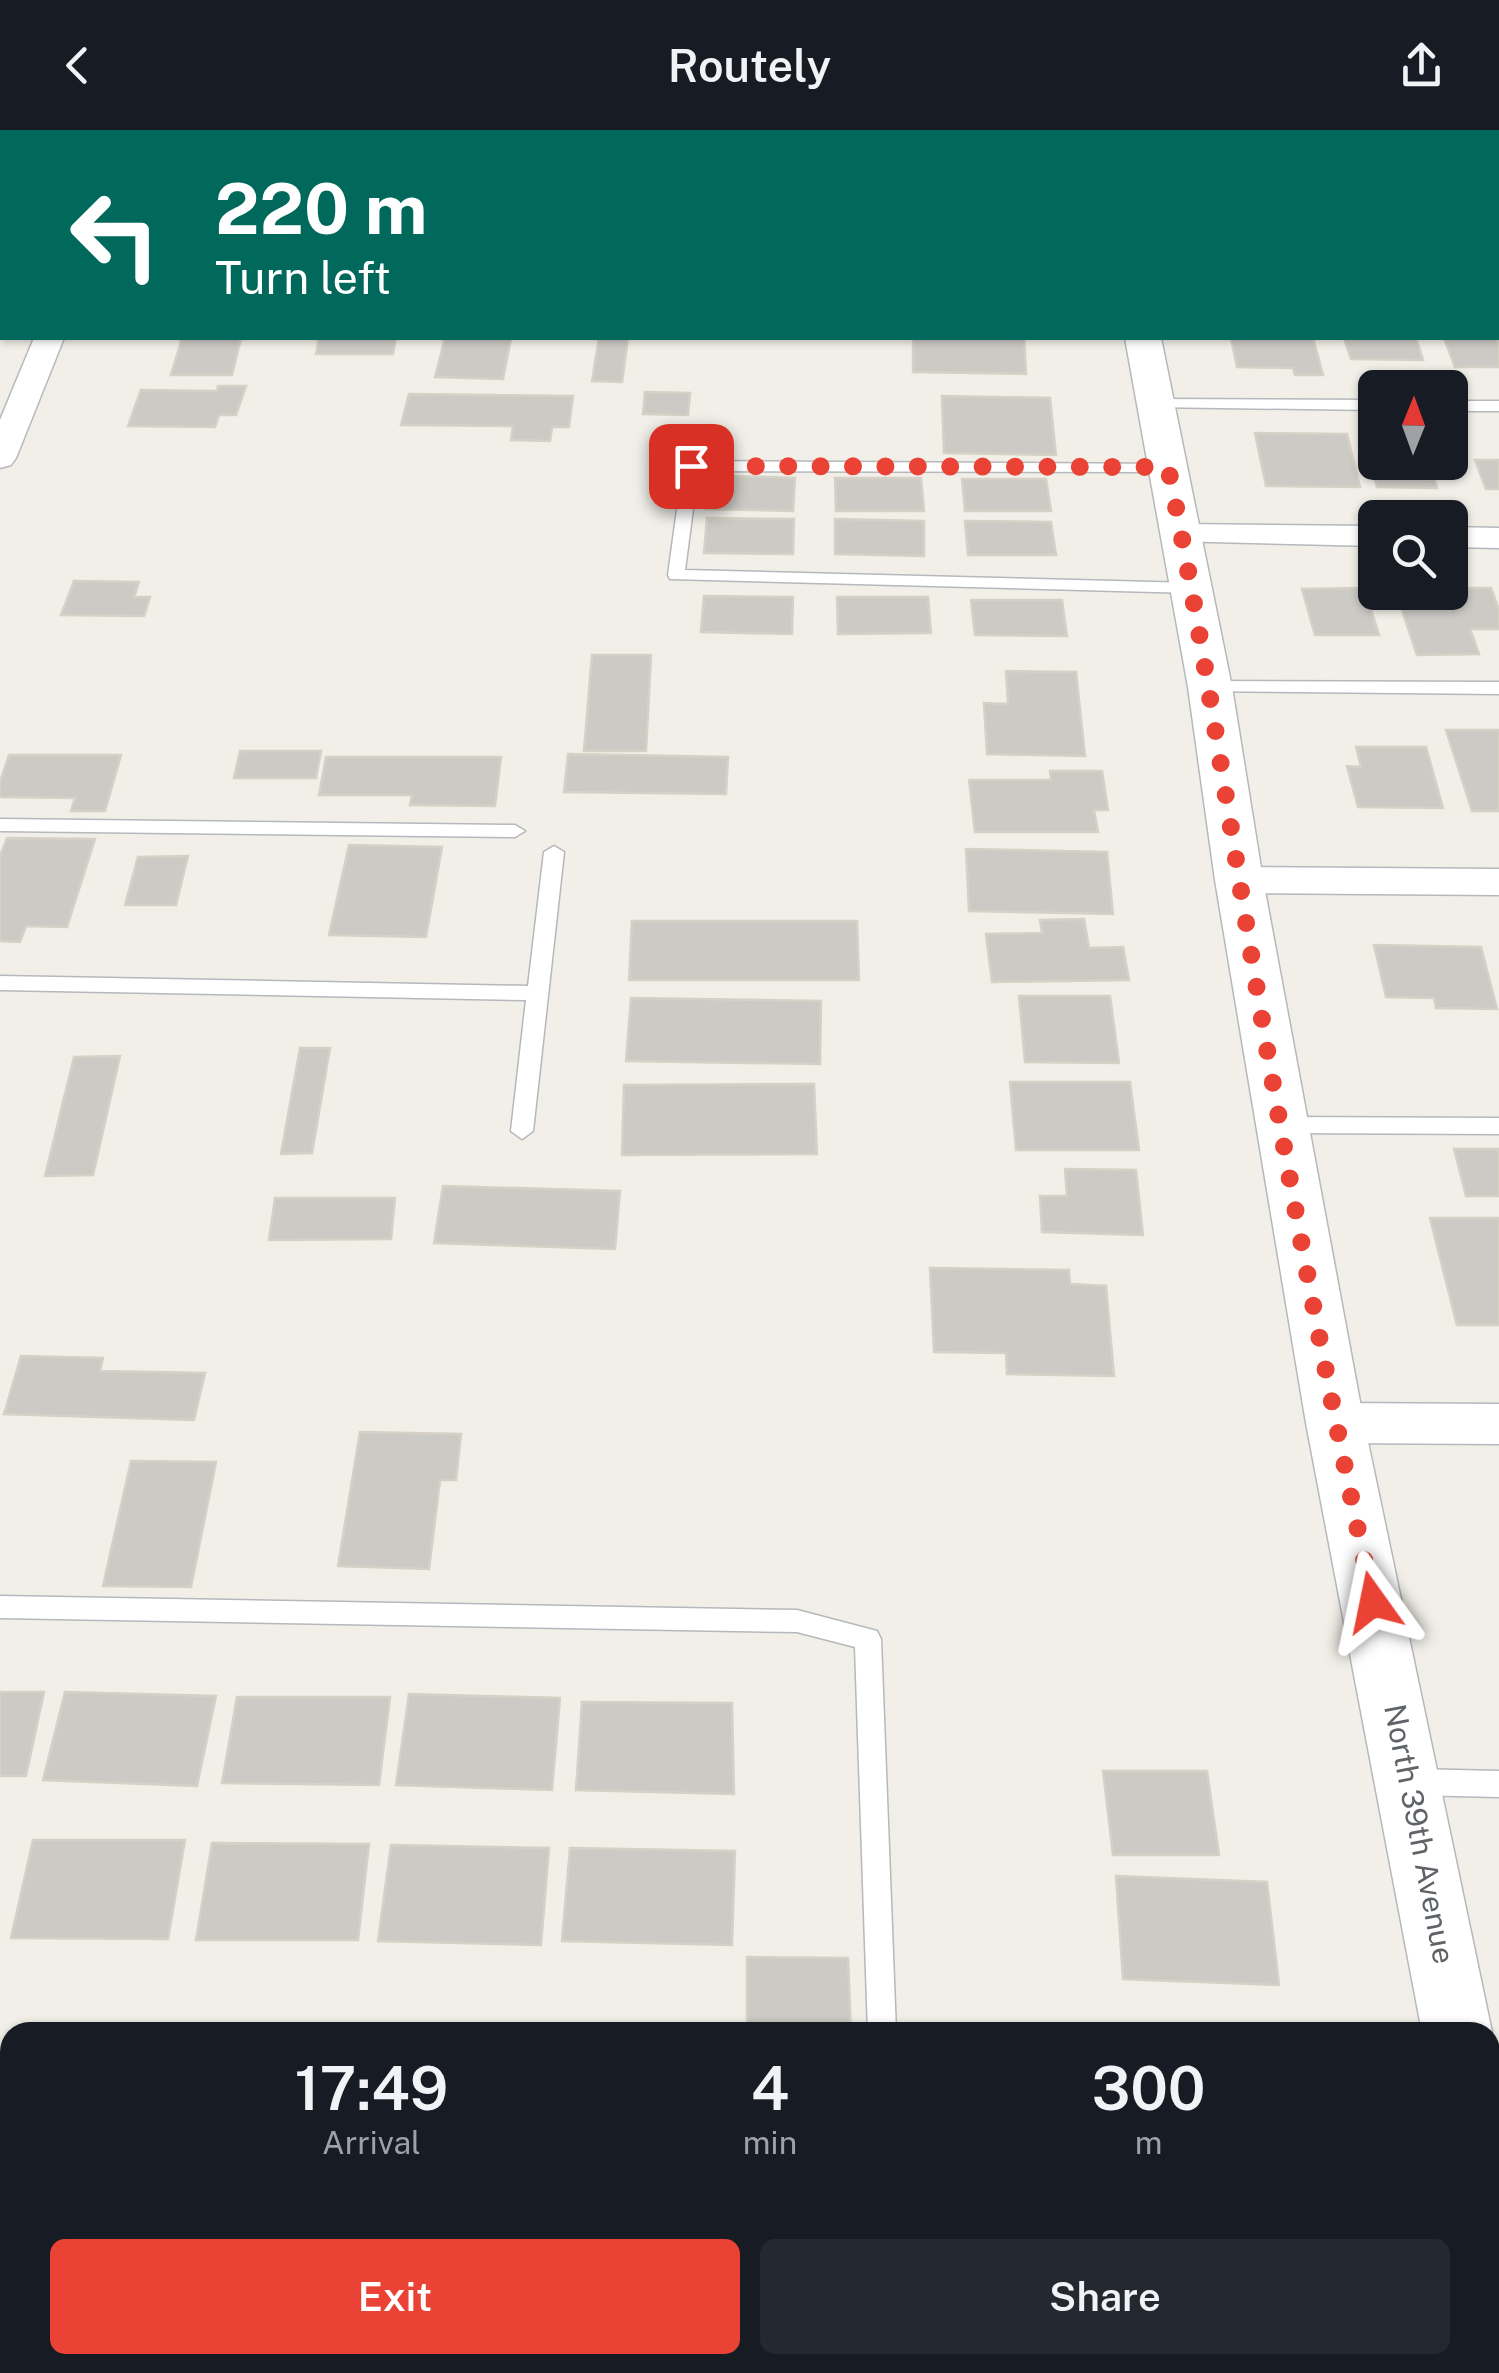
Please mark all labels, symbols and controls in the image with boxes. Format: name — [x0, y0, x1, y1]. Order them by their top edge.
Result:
icon: back — [50, 38, 105, 93]
icon: share — [1394, 38, 1449, 93]
text: Routely — [668, 39, 831, 92]
text: 220 m — [215, 167, 428, 250]
icon: left — [50, 170, 180, 300]
text: Turn left — [215, 251, 391, 304]
north arrow — [1358, 370, 1468, 480]
map controls — [1358, 370, 1468, 610]
pin — [649, 424, 734, 509]
icon: arrive — [664, 439, 719, 494]
button: search — [1358, 500, 1468, 610]
position arrow — [1321, 1550, 1425, 1654]
street label: North 39th Avenue — [1377, 1701, 1463, 1967]
text: 17:49 — [294, 2053, 448, 2124]
text: 4 — [751, 2053, 789, 2124]
text: 300 — [1092, 2053, 1206, 2124]
text: Arrival — [322, 2124, 421, 2161]
text: min — [743, 2124, 797, 2161]
text: m — [1135, 2124, 1162, 2161]
button: Exit — [50, 2239, 740, 2354]
button: Share — [760, 2239, 1450, 2354]

